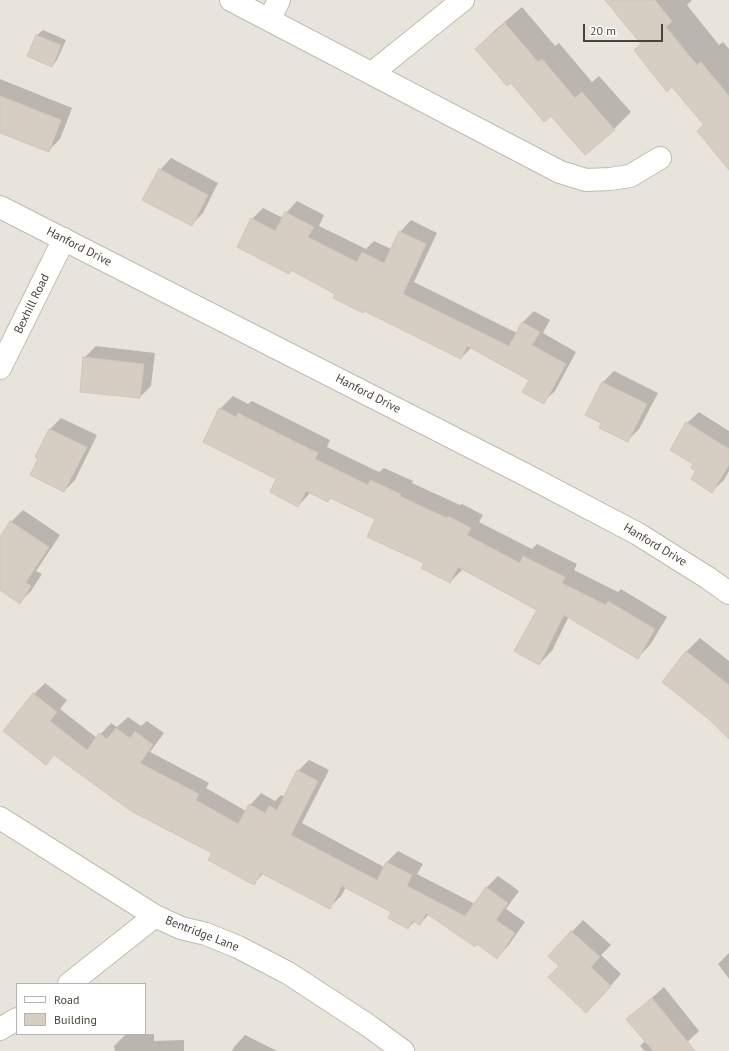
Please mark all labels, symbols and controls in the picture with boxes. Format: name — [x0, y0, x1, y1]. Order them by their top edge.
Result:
scale bar — [585, 16, 665, 42]
text: 20 m — [590, 23, 616, 38]
street label: Hanford Drive — [44, 224, 114, 270]
street label: Bexhill Road — [11, 272, 53, 336]
street label: Hanford Drive — [333, 371, 403, 417]
street label: Hanford Drive — [621, 520, 689, 570]
street label: Bentridge Lane — [163, 913, 241, 955]
legend — [16, 983, 146, 1035]
text: Road — [54, 992, 79, 1007]
text: Building — [54, 1012, 97, 1027]

